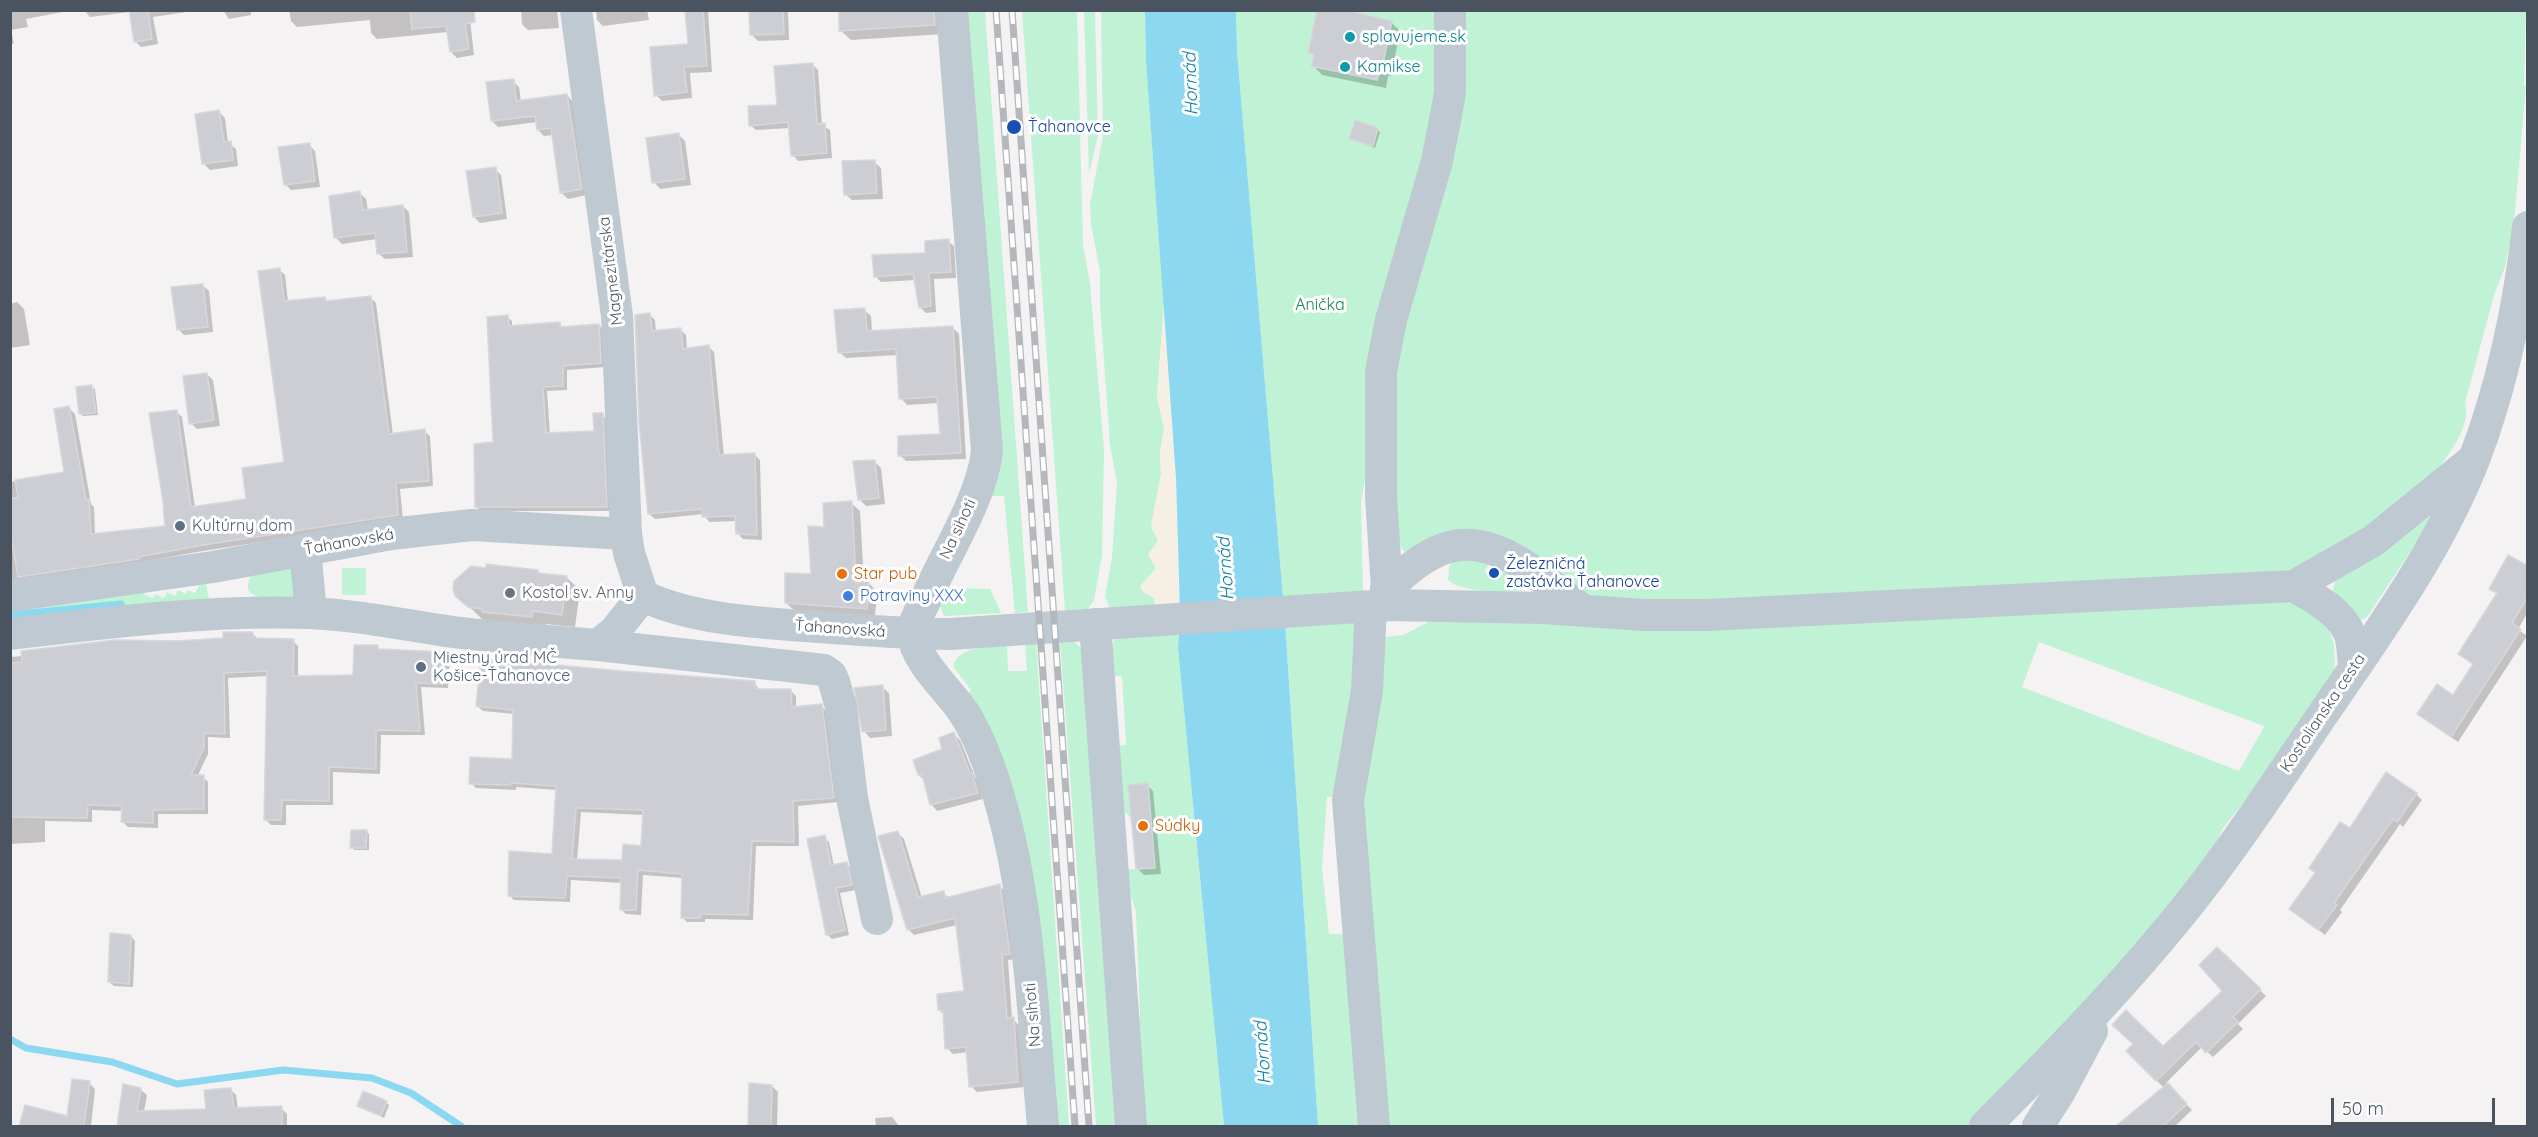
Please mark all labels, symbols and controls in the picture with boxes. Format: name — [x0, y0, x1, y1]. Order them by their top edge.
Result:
place label: splavujeme.sk — [1362, 27, 1466, 47]
marker: splavujeme.sk — [1343, 30, 1357, 44]
water label: Hornád — [1179, 52, 1203, 116]
place label: Kamikse — [1357, 57, 1421, 77]
marker: Kamikse — [1338, 60, 1352, 74]
place label: Ťahanovce — [1028, 117, 1111, 137]
marker: Ťahanovce — [1005, 118, 1023, 136]
street label: Magnezitárska — [595, 216, 627, 326]
park label: Anička — [1295, 295, 1345, 315]
street label: Na sihoti — [936, 496, 980, 562]
place label: Kultúrny dom — [192, 516, 293, 536]
marker: Kultúrny dom — [173, 519, 187, 533]
street label: Ťahanovská — [302, 525, 396, 559]
water label: Hornád — [1213, 537, 1239, 601]
place label: Železničná zastávka Ťahanovce — [1506, 554, 1660, 592]
place label: Star pub — [854, 564, 917, 584]
marker: Železničná zastávka Ťahanovce — [1487, 566, 1501, 580]
marker: Star pub — [835, 567, 849, 581]
place label: Kostol sv. Anny — [522, 583, 634, 603]
marker: Kostol sv. Anny — [503, 586, 517, 600]
place label: Potraviny XXX — [860, 586, 964, 606]
marker: Potraviny XXX — [841, 589, 855, 603]
street label: Ťahanovská — [794, 616, 886, 642]
place label: Miestny úrad MČ Košice-Ťahanovce — [433, 648, 570, 686]
street label: Kostolianska cesta — [2276, 650, 2370, 776]
marker: Miestny úrad MČ Košice-Ťahanovce — [414, 660, 428, 674]
place label: Súdky — [1155, 816, 1200, 836]
marker: Súdky — [1136, 819, 1150, 833]
street label: Na sihoti — [1021, 982, 1045, 1048]
water label: Hornád — [1250, 1021, 1276, 1085]
scale bar — [2334, 1086, 2498, 1124]
text: 50 m — [2342, 1097, 2384, 1120]

